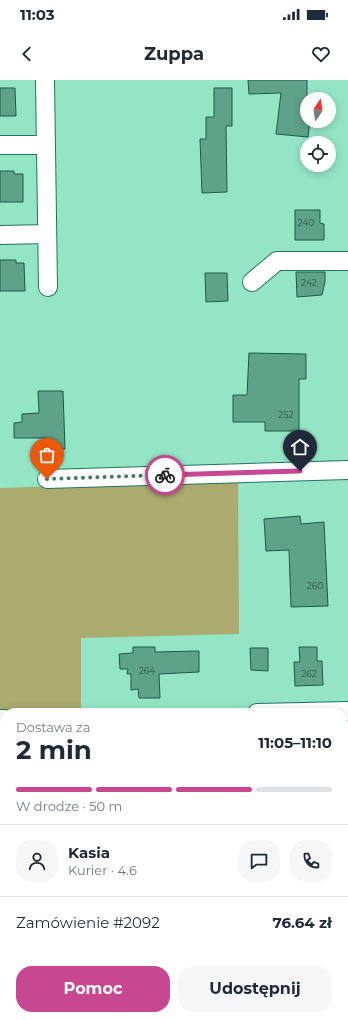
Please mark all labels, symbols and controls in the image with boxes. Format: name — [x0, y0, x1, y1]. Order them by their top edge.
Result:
text: 11:03 — [20, 5, 55, 24]
icon: back — [16, 43, 38, 65]
text: Zuppa — [144, 43, 204, 65]
icon: heart — [310, 43, 332, 65]
north arrow — [300, 92, 336, 128]
map controls — [300, 92, 336, 172]
button: locate — [300, 136, 336, 172]
house number: 240 — [298, 217, 314, 228]
house number: 242 — [301, 277, 317, 288]
house number: 252 — [278, 409, 294, 420]
pin — [283, 430, 317, 471]
icon: home — [289, 436, 311, 458]
pin — [30, 438, 64, 479]
icon: bag — [36, 444, 58, 466]
courier — [145, 455, 185, 495]
icon: bike — [154, 464, 176, 486]
house number: 260 — [307, 580, 323, 591]
house number: 264 — [139, 665, 155, 676]
house number: 262 — [301, 668, 317, 679]
text: Dostawa za — [16, 719, 90, 735]
text: 11:05–11:10 — [258, 733, 332, 752]
text: 2 min — [16, 734, 92, 766]
text: W drodze · 50 m — [16, 798, 122, 814]
button: person — [16, 840, 58, 882]
button: chat — [238, 840, 280, 882]
button: phone — [290, 840, 332, 882]
text: Kasia — [68, 843, 110, 862]
text: Kurier · 4.6 — [68, 862, 137, 878]
text: Zamówienie #2092 — [16, 913, 160, 932]
text: 76.64 zł — [272, 913, 332, 932]
button: Pomoc — [16, 966, 170, 1012]
button: Udostępnij — [178, 966, 332, 1012]

